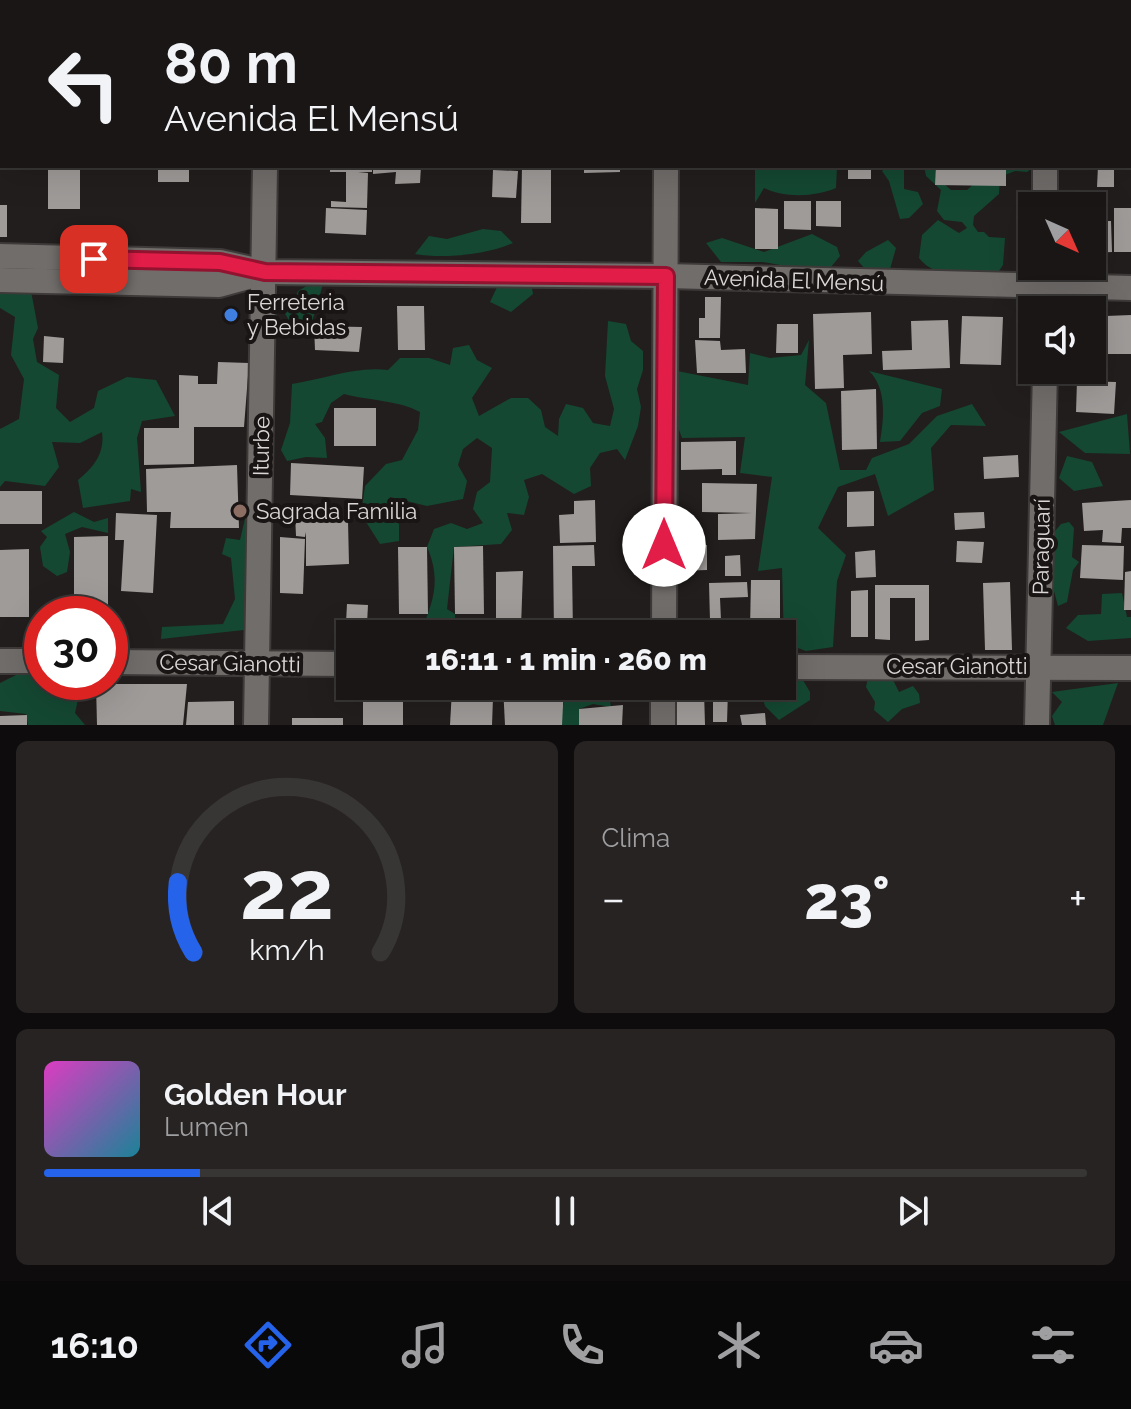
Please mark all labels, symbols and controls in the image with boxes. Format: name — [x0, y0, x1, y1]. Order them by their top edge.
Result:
text: 80 m — [164, 30, 298, 96]
icon: left — [32, 32, 136, 136]
text: Avenida El Mensú — [164, 97, 459, 139]
north arrow — [1018, 192, 1106, 280]
map controls — [1018, 192, 1106, 384]
pin — [60, 225, 128, 293]
icon: arrive — [72, 237, 116, 281]
street label: Avenida El Mensú — [704, 264, 884, 296]
place label: Ferreteria y Bebidas — [247, 289, 346, 340]
button: sound — [1018, 296, 1106, 384]
marker: Ferreteria y Bebidas — [222, 306, 240, 324]
street label: Iturbe — [247, 416, 275, 476]
place label: Sagrada Familia — [256, 498, 417, 524]
street label: Paraguarí — [1027, 498, 1055, 595]
marker: Sagrada Familia — [231, 502, 249, 520]
position arrow — [622, 503, 706, 587]
speed limit sign: 30 — [24, 596, 128, 700]
text: 16:11 · 1 min · 260 m — [425, 642, 707, 677]
street label: Cesar Gianotti — [159, 649, 301, 677]
street label: Cesar Gianotti — [886, 653, 1028, 679]
text: Clima — [602, 823, 670, 853]
text: 22 — [240, 841, 334, 938]
text: 23° — [804, 863, 890, 933]
text: − — [602, 873, 625, 924]
text: + — [1069, 873, 1087, 924]
text: km/h — [249, 933, 324, 967]
text: Golden Hour — [164, 1077, 347, 1112]
text: Lumen — [164, 1112, 249, 1142]
icon: previous — [196, 1189, 240, 1233]
icon: pause — [543, 1189, 587, 1233]
icon: next — [891, 1189, 935, 1233]
icon: directions — [240, 1317, 296, 1373]
icon: music — [397, 1317, 453, 1373]
icon: phone — [554, 1317, 610, 1373]
icon: climate — [711, 1317, 767, 1373]
icon: car — [868, 1317, 924, 1373]
icon: filters — [1025, 1317, 1081, 1373]
text: 16:10 — [50, 1324, 139, 1366]

